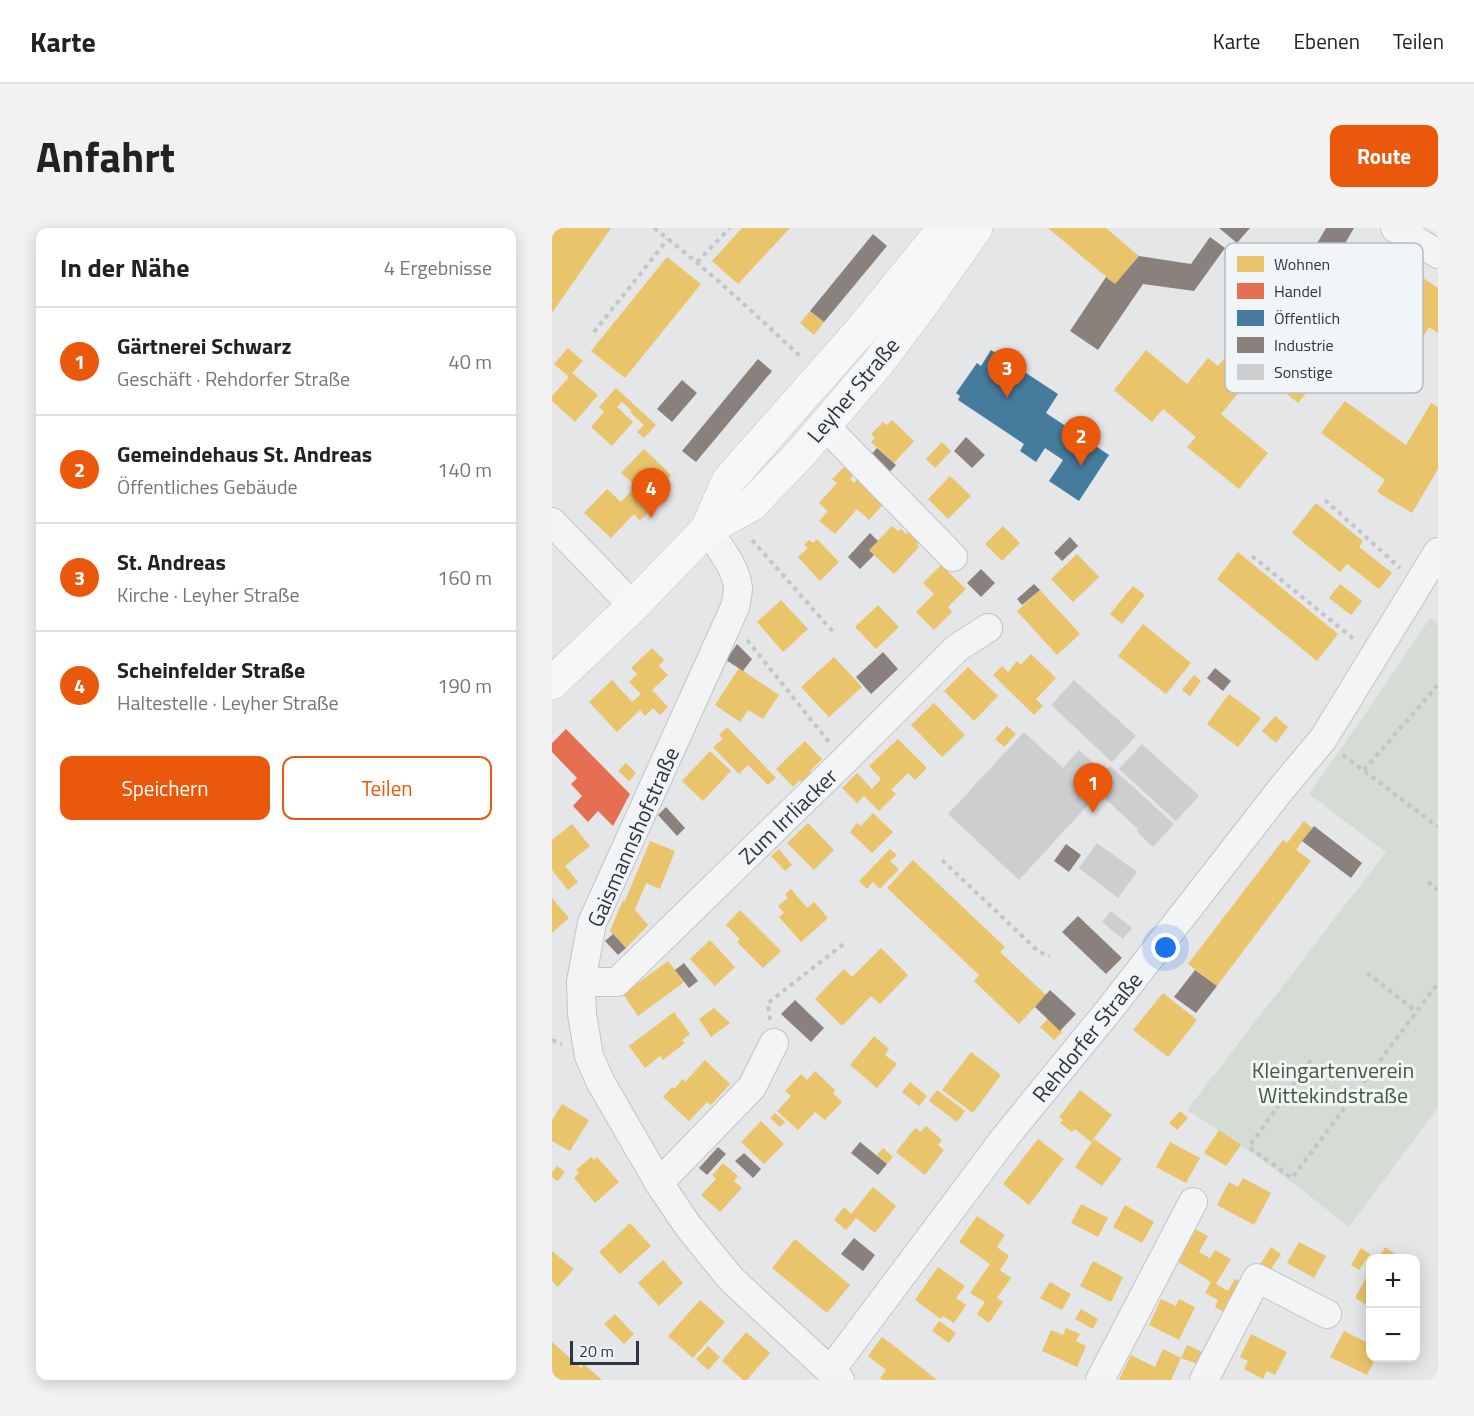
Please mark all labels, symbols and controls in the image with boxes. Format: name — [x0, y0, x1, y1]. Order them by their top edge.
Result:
text: Karte — [30, 20, 96, 63]
text: Karte — [1213, 25, 1260, 57]
text: Ebenen — [1293, 25, 1360, 57]
text: Teilen — [1393, 25, 1444, 57]
text: Anfahrt — [36, 124, 175, 188]
button: Route — [1330, 125, 1438, 187]
legend — [1225, 243, 1423, 393]
text: In der Nähe — [60, 248, 189, 287]
text: 4 Ergebnisse — [384, 252, 492, 283]
text: Wohnen — [1274, 252, 1330, 276]
text: Handel — [1274, 279, 1322, 303]
text: Öffentlich — [1274, 306, 1340, 330]
text: Gärtnerei Schwarz — [117, 329, 291, 363]
street label: Leyher Straße — [798, 330, 908, 450]
text: Industrie — [1274, 333, 1334, 357]
text: 1 — [74, 346, 85, 377]
text: 40 m — [448, 346, 492, 377]
pin: 3 — [988, 348, 1026, 398]
text: Sonstige — [1274, 360, 1333, 384]
text: Geschäft · Rehdorfer Straße — [117, 363, 350, 394]
pin: 2 — [1062, 416, 1100, 466]
text: Gemeindehaus St. Andreas — [117, 437, 372, 471]
text: 2 — [74, 454, 85, 485]
text: 140 m — [437, 454, 492, 485]
pin: 4 — [632, 468, 670, 518]
text: Öffentliches Gebäude — [117, 471, 298, 502]
text: St. Andreas — [117, 545, 226, 579]
text: 3 — [74, 562, 85, 593]
text: 160 m — [437, 562, 492, 593]
text: Kirche · Leyher Straße — [117, 579, 300, 610]
text: Scheinfelder Straße — [117, 653, 305, 687]
text: 4 — [74, 670, 85, 701]
text: 190 m — [437, 670, 492, 701]
text: Haltestelle · Leyher Straße — [117, 687, 339, 718]
street label: Gaismannshofstraße — [578, 742, 688, 932]
button: Speichern — [60, 756, 270, 820]
button: Teilen — [282, 756, 492, 820]
street label: Zum Irrliacker — [731, 760, 846, 872]
pin: 1 — [1074, 764, 1112, 813]
your location — [1151, 933, 1180, 962]
street label: Rehdorfer Straße — [1024, 964, 1150, 1110]
park label: Kleingartenverein Wittekindstraße — [1252, 1053, 1414, 1112]
map controls — [1366, 1254, 1420, 1362]
button: + — [1366, 1254, 1420, 1308]
button: − — [1366, 1308, 1420, 1362]
scale bar — [570, 1338, 639, 1366]
text: 20 m — [579, 1339, 614, 1363]

